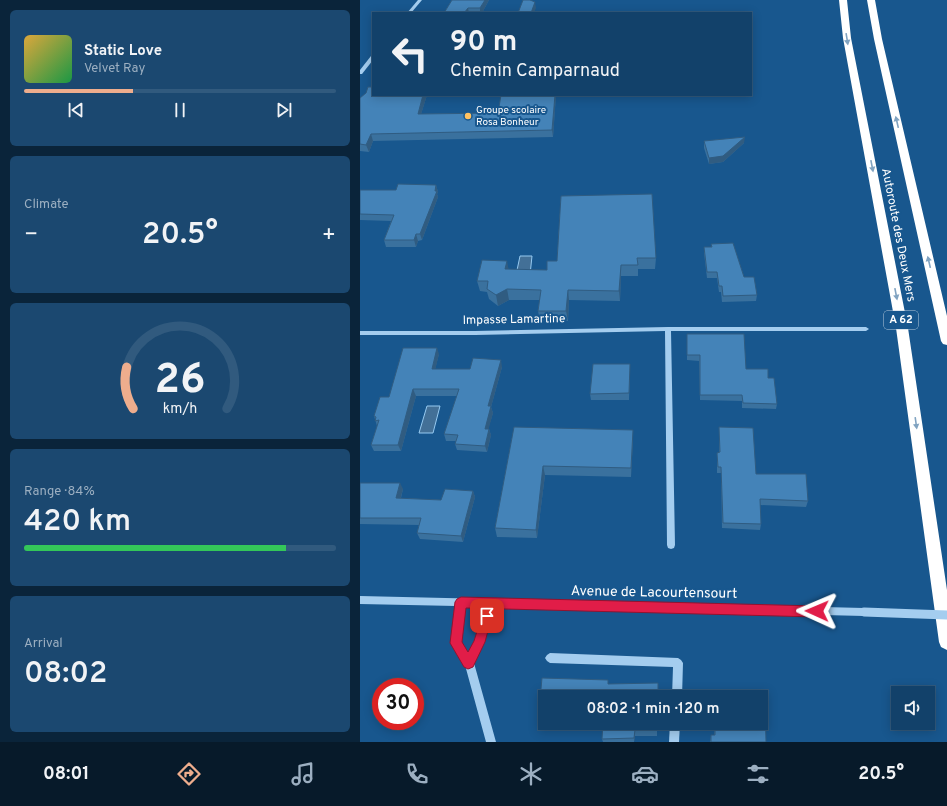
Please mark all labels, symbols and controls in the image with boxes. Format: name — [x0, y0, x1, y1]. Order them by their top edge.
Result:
text: 90 m — [450, 25, 517, 61]
icon: left — [384, 28, 436, 80]
one-way arrow — [845, 33, 851, 45]
text: Static Love — [84, 42, 162, 61]
text: Chemin Camparnaud — [450, 60, 620, 83]
text: Velvet Ray — [84, 61, 145, 77]
icon: previous — [65, 99, 87, 121]
icon: pause — [169, 99, 191, 121]
icon: next — [273, 99, 295, 121]
place label: Groupe scolaire Rosa Bonheur — [476, 104, 546, 129]
marker: Groupe scolaire Rosa Bonheur — [463, 111, 473, 121]
one-way arrow — [894, 116, 900, 128]
one-way arrow — [869, 160, 875, 173]
street label: Autoroute des Deux Mers — [877, 167, 919, 303]
text: Climate — [24, 197, 69, 213]
text: 20.5° — [142, 217, 218, 254]
text: − — [24, 222, 38, 249]
text: + — [322, 222, 336, 249]
one-way arrow — [926, 256, 932, 269]
one-way arrow — [893, 288, 899, 300]
street label: Impasse Lamartine — [462, 311, 566, 329]
road number: A 62 — [884, 311, 918, 329]
text: 26 — [155, 355, 206, 408]
text: km/h — [163, 400, 197, 418]
one-way arrow — [913, 416, 919, 429]
text: Range · 84% — [24, 484, 95, 500]
text: 420 km — [24, 504, 131, 541]
street label: Avenue de Lacourtensourt — [571, 583, 737, 603]
position arrow — [796, 590, 838, 632]
pin — [470, 599, 504, 633]
icon: arrive — [476, 605, 498, 627]
text: Arrival — [24, 636, 63, 652]
text: 08:02 — [24, 656, 107, 693]
speed limit sign: 30 — [372, 678, 424, 730]
map controls — [891, 686, 935, 730]
button: sound — [891, 686, 935, 730]
text: 08:02 · 1 min · 120 m — [586, 700, 720, 719]
icon: directions — [175, 760, 203, 788]
icon: music — [289, 760, 317, 788]
icon: phone — [403, 760, 431, 788]
icon: climate — [517, 760, 545, 788]
icon: car — [631, 760, 659, 788]
icon: filters — [744, 760, 772, 788]
text: 08:01 — [43, 763, 89, 786]
text: 20.5° — [858, 763, 904, 786]

